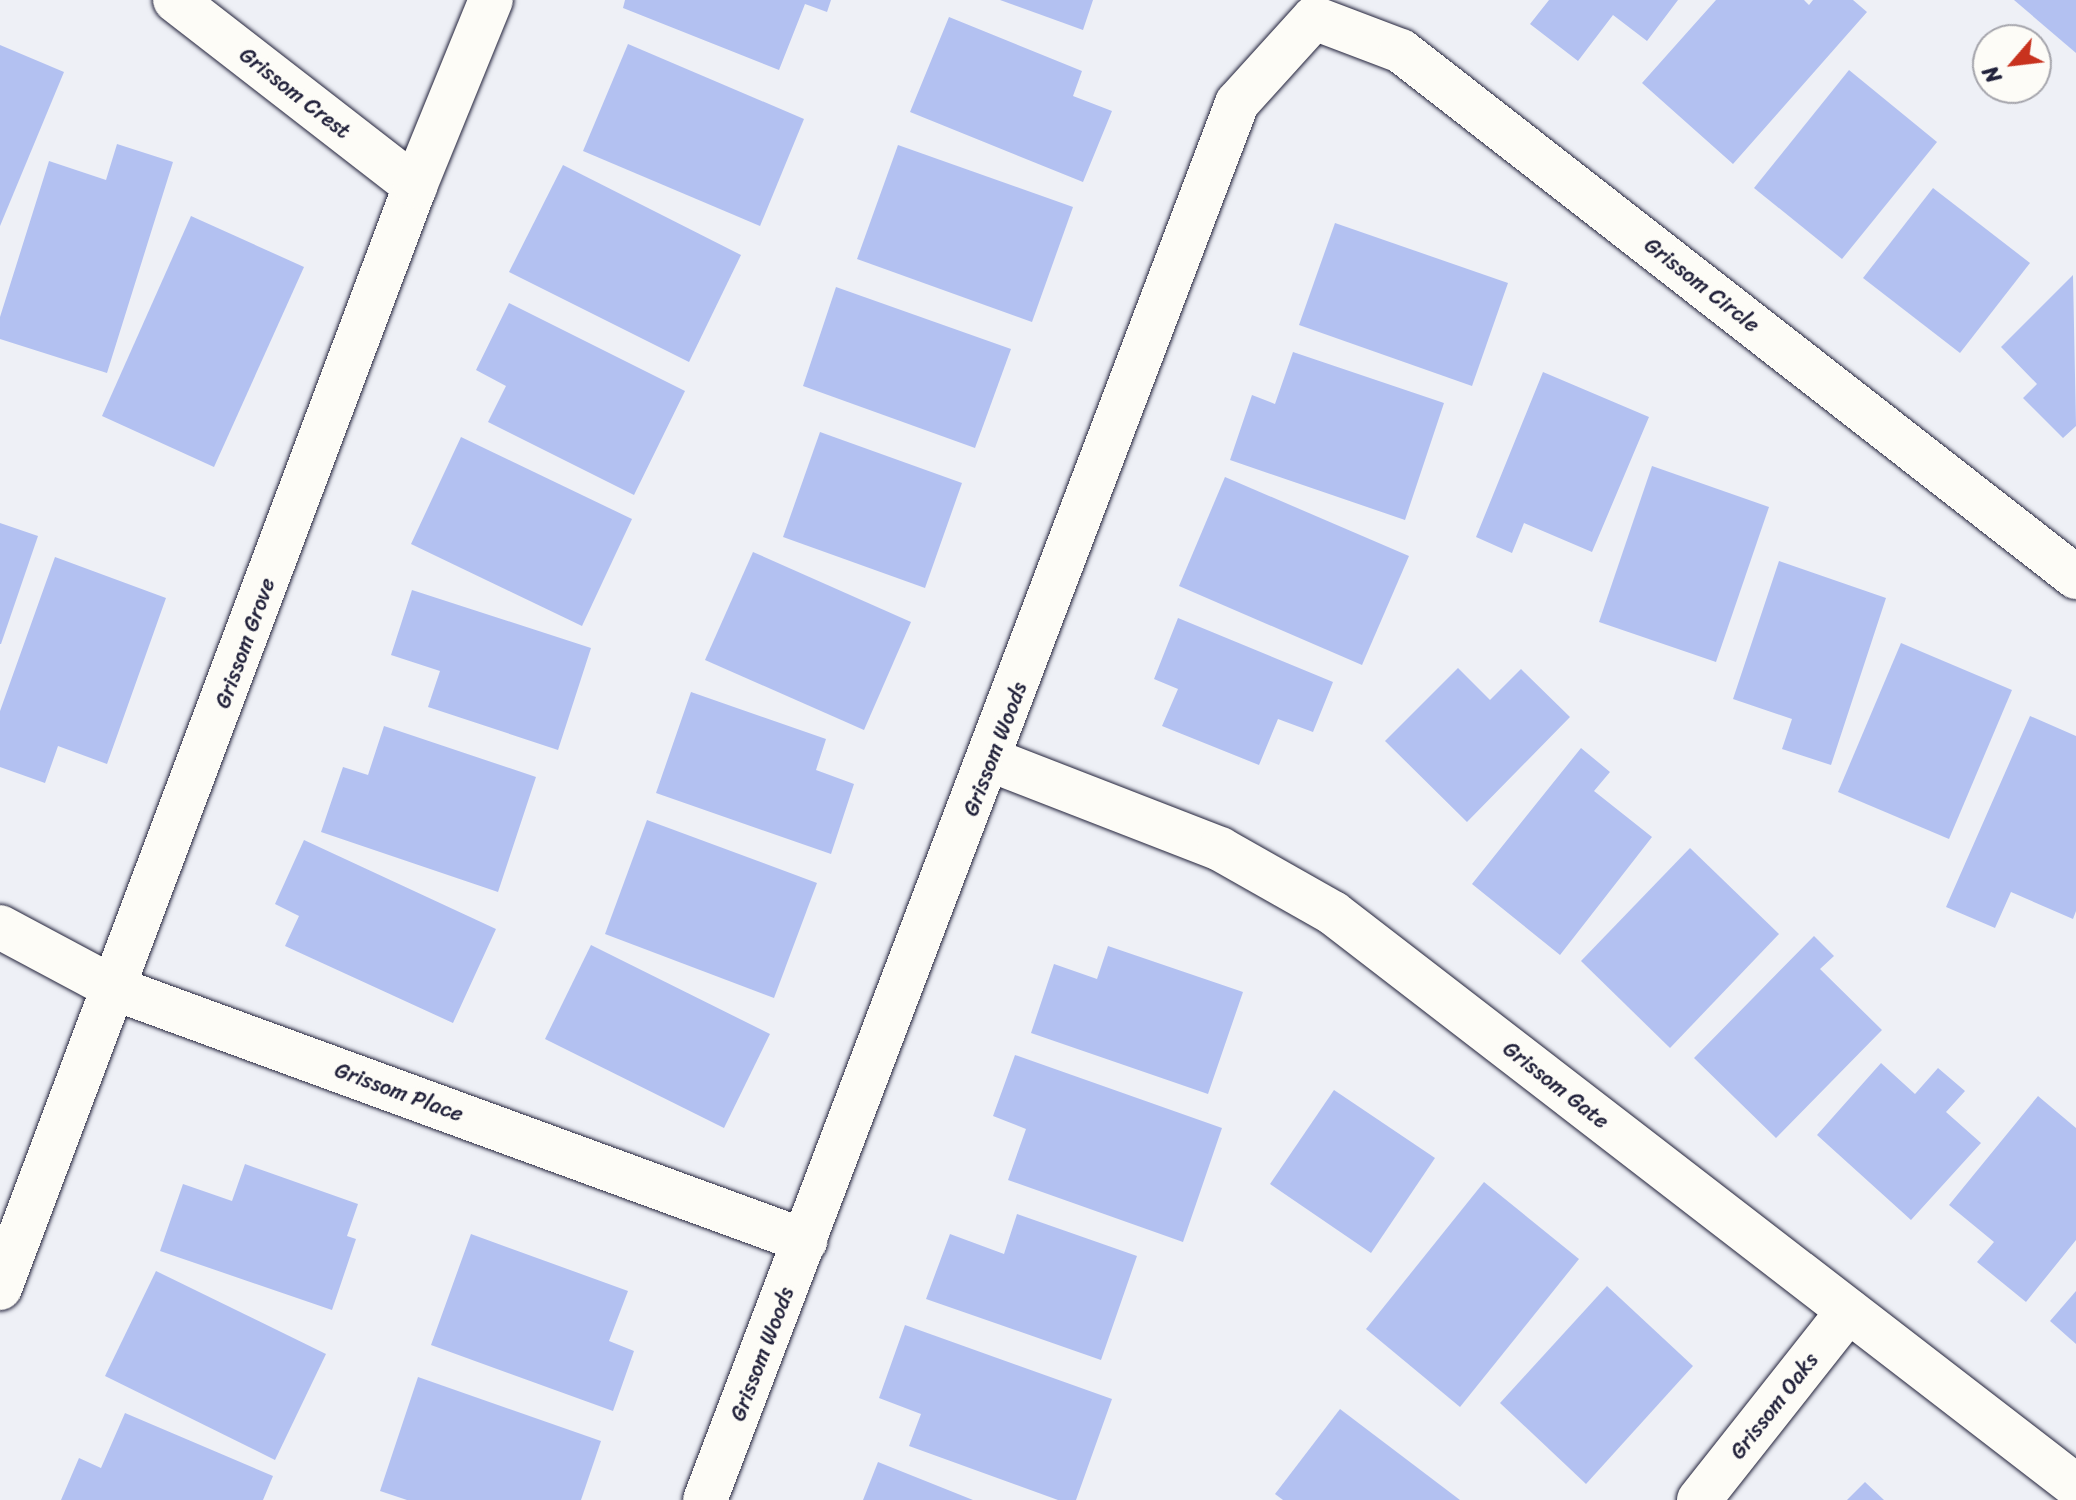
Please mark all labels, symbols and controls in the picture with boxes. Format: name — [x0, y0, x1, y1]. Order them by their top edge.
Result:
north arrow — [1972, 24, 2052, 104]
street label: Grissom Crest — [234, 41, 356, 145]
text: N — [1971, 59, 2013, 90]
street label: Grissom Circle — [1639, 232, 1765, 338]
street label: Grissom Grove — [209, 574, 281, 712]
street label: Grissom Woods — [957, 678, 1033, 820]
street label: Grissom Gate — [1498, 1035, 1614, 1135]
street label: Grissom Place — [331, 1057, 467, 1127]
street label: Grissom Woods — [724, 1283, 800, 1425]
street label: Grissom Oaks — [1724, 1347, 1824, 1465]

